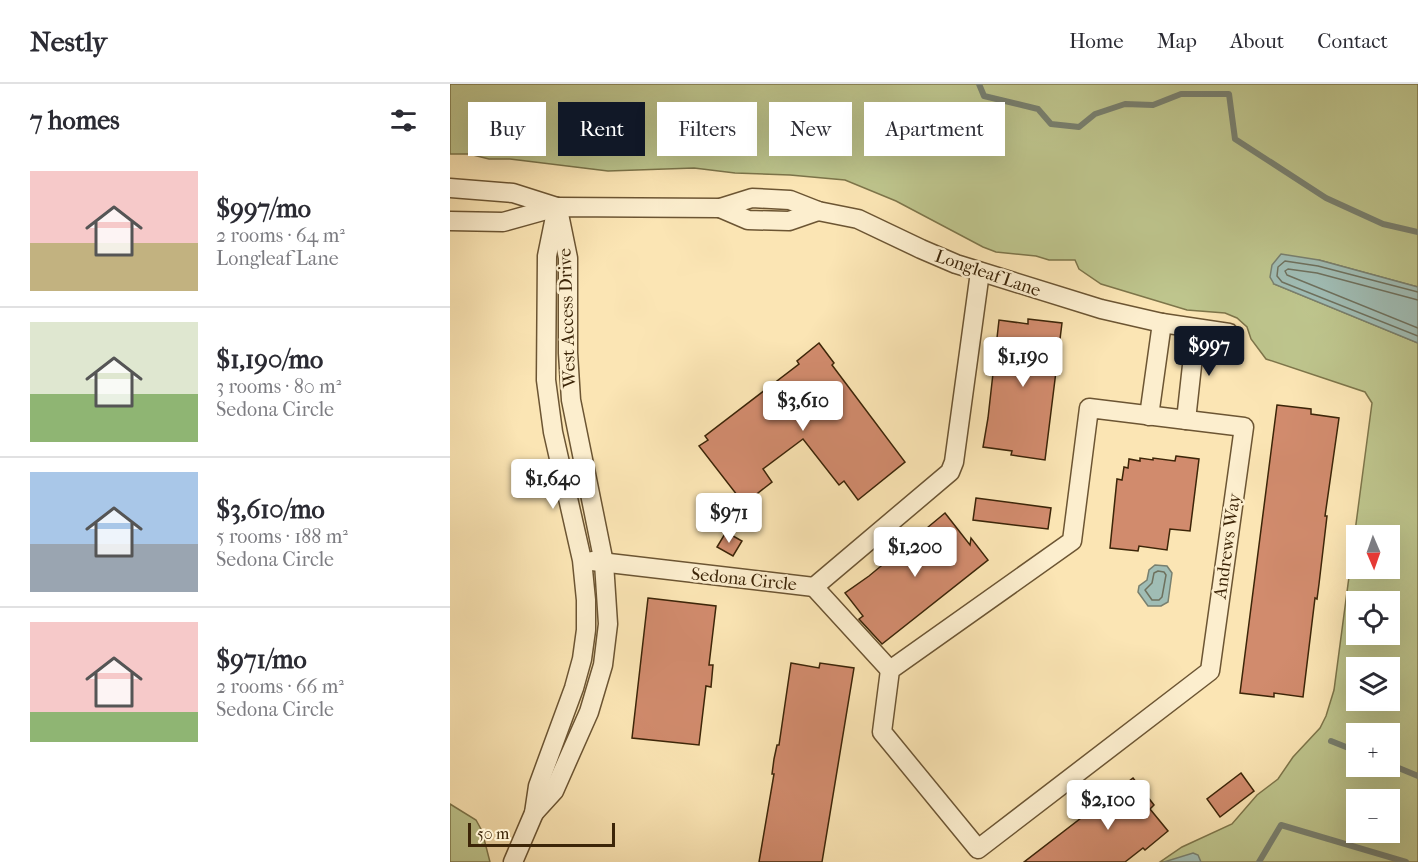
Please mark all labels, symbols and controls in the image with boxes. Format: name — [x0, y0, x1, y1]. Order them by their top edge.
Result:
text: Nestly — [30, 25, 107, 58]
text: Home — [1069, 29, 1124, 53]
text: Map — [1157, 29, 1197, 53]
text: About — [1230, 29, 1284, 53]
text: Contact — [1317, 29, 1388, 53]
chip: Buy — [468, 102, 546, 156]
chip: Rent — [558, 102, 645, 156]
chip: Filters — [657, 102, 757, 156]
chip: New — [769, 102, 852, 156]
chip: Apartment — [864, 102, 1005, 156]
icon: filters — [387, 104, 420, 137]
text: 7 homes — [30, 105, 120, 136]
text: $997/mo — [216, 193, 311, 224]
icon: home — [78, 195, 150, 267]
text: 2 rooms · 64 m² — [216, 224, 345, 247]
street label: Longleaf Lane — [932, 246, 1044, 301]
text: Longleaf Lane — [216, 247, 339, 270]
street label: West Access Drive — [555, 248, 580, 389]
pin: $997 — [1173, 326, 1245, 377]
text: $997 — [1188, 334, 1230, 357]
pin: $1,190 — [974, 337, 1072, 388]
text: $1,190/mo — [216, 344, 323, 375]
text: $1,190 — [998, 345, 1048, 368]
icon: home — [78, 346, 150, 418]
text: 3 rooms · 80 m² — [216, 375, 341, 398]
pin: $3,610 — [754, 381, 852, 432]
text: $3,610 — [777, 389, 829, 412]
text: Sedona Circle — [216, 398, 334, 421]
pin: $1,640 — [504, 459, 602, 510]
text: $1,640 — [525, 467, 581, 490]
street label: Andrews Way — [1210, 491, 1245, 601]
pin: $971 — [693, 493, 765, 544]
text: $3,610/mo — [216, 494, 325, 525]
icon: home — [78, 496, 150, 568]
text: $971 — [710, 501, 748, 524]
text: 5 rooms · 188 m² — [216, 525, 348, 548]
north arrow — [1346, 525, 1400, 579]
map controls — [1346, 525, 1400, 843]
pin: $1,200 — [866, 527, 964, 578]
text: $1,200 — [888, 535, 942, 558]
text: Sedona Circle — [216, 548, 334, 571]
street label: Sedona Circle — [690, 564, 798, 595]
button: locate — [1346, 591, 1400, 645]
text: $971/mo — [216, 644, 307, 675]
icon: home — [78, 646, 150, 718]
button: layers — [1346, 657, 1400, 711]
text: 2 rooms · 66 m² — [216, 675, 344, 698]
text: Sedona Circle — [216, 698, 334, 721]
button: + — [1346, 723, 1400, 777]
pin: $2,100 — [1059, 780, 1157, 831]
text: $2,100 — [1081, 788, 1135, 811]
button: − — [1346, 789, 1400, 843]
scale bar — [468, 820, 615, 848]
text: 50 m — [477, 824, 509, 843]

